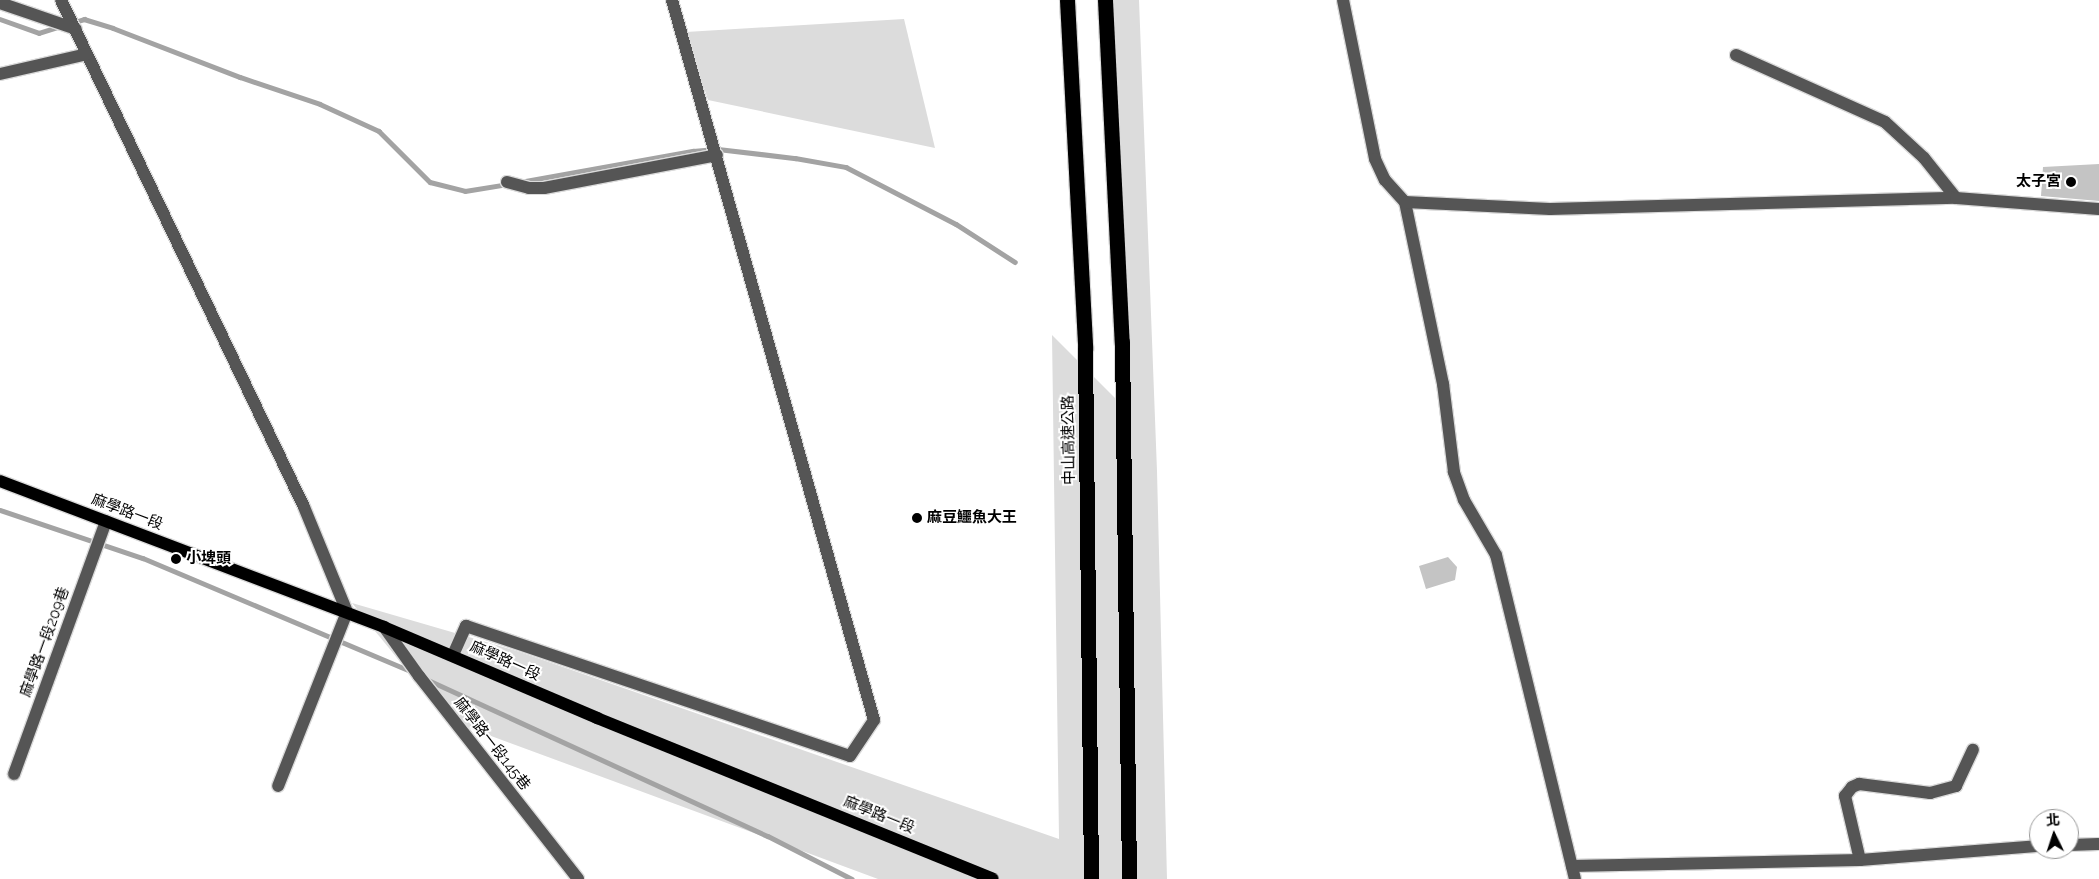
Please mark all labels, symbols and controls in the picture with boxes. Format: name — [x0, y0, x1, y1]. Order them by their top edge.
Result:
place label: 太子宮 — [2016, 173, 2061, 191]
marker: 太子宮 — [2065, 176, 2077, 188]
street label: 中山高速公路 — [1059, 395, 1079, 485]
street label: 麻學路一段 — [89, 490, 165, 534]
place label: 麻豆鱷魚大王 — [927, 509, 1017, 527]
marker: 麻豆鱷魚大王 — [911, 512, 923, 524]
place label: 小埤頭 — [186, 550, 231, 568]
marker: 小埤頭 — [170, 553, 182, 565]
street label: 麻學路一段209巷 — [17, 585, 73, 699]
street label: 麻學路一段 — [467, 638, 543, 684]
street label: 麻學路一段145巷 — [450, 694, 534, 794]
street label: 麻學路一段 — [841, 793, 917, 837]
north arrow — [2029, 809, 2079, 859]
text: 北 — [2045, 812, 2061, 829]

